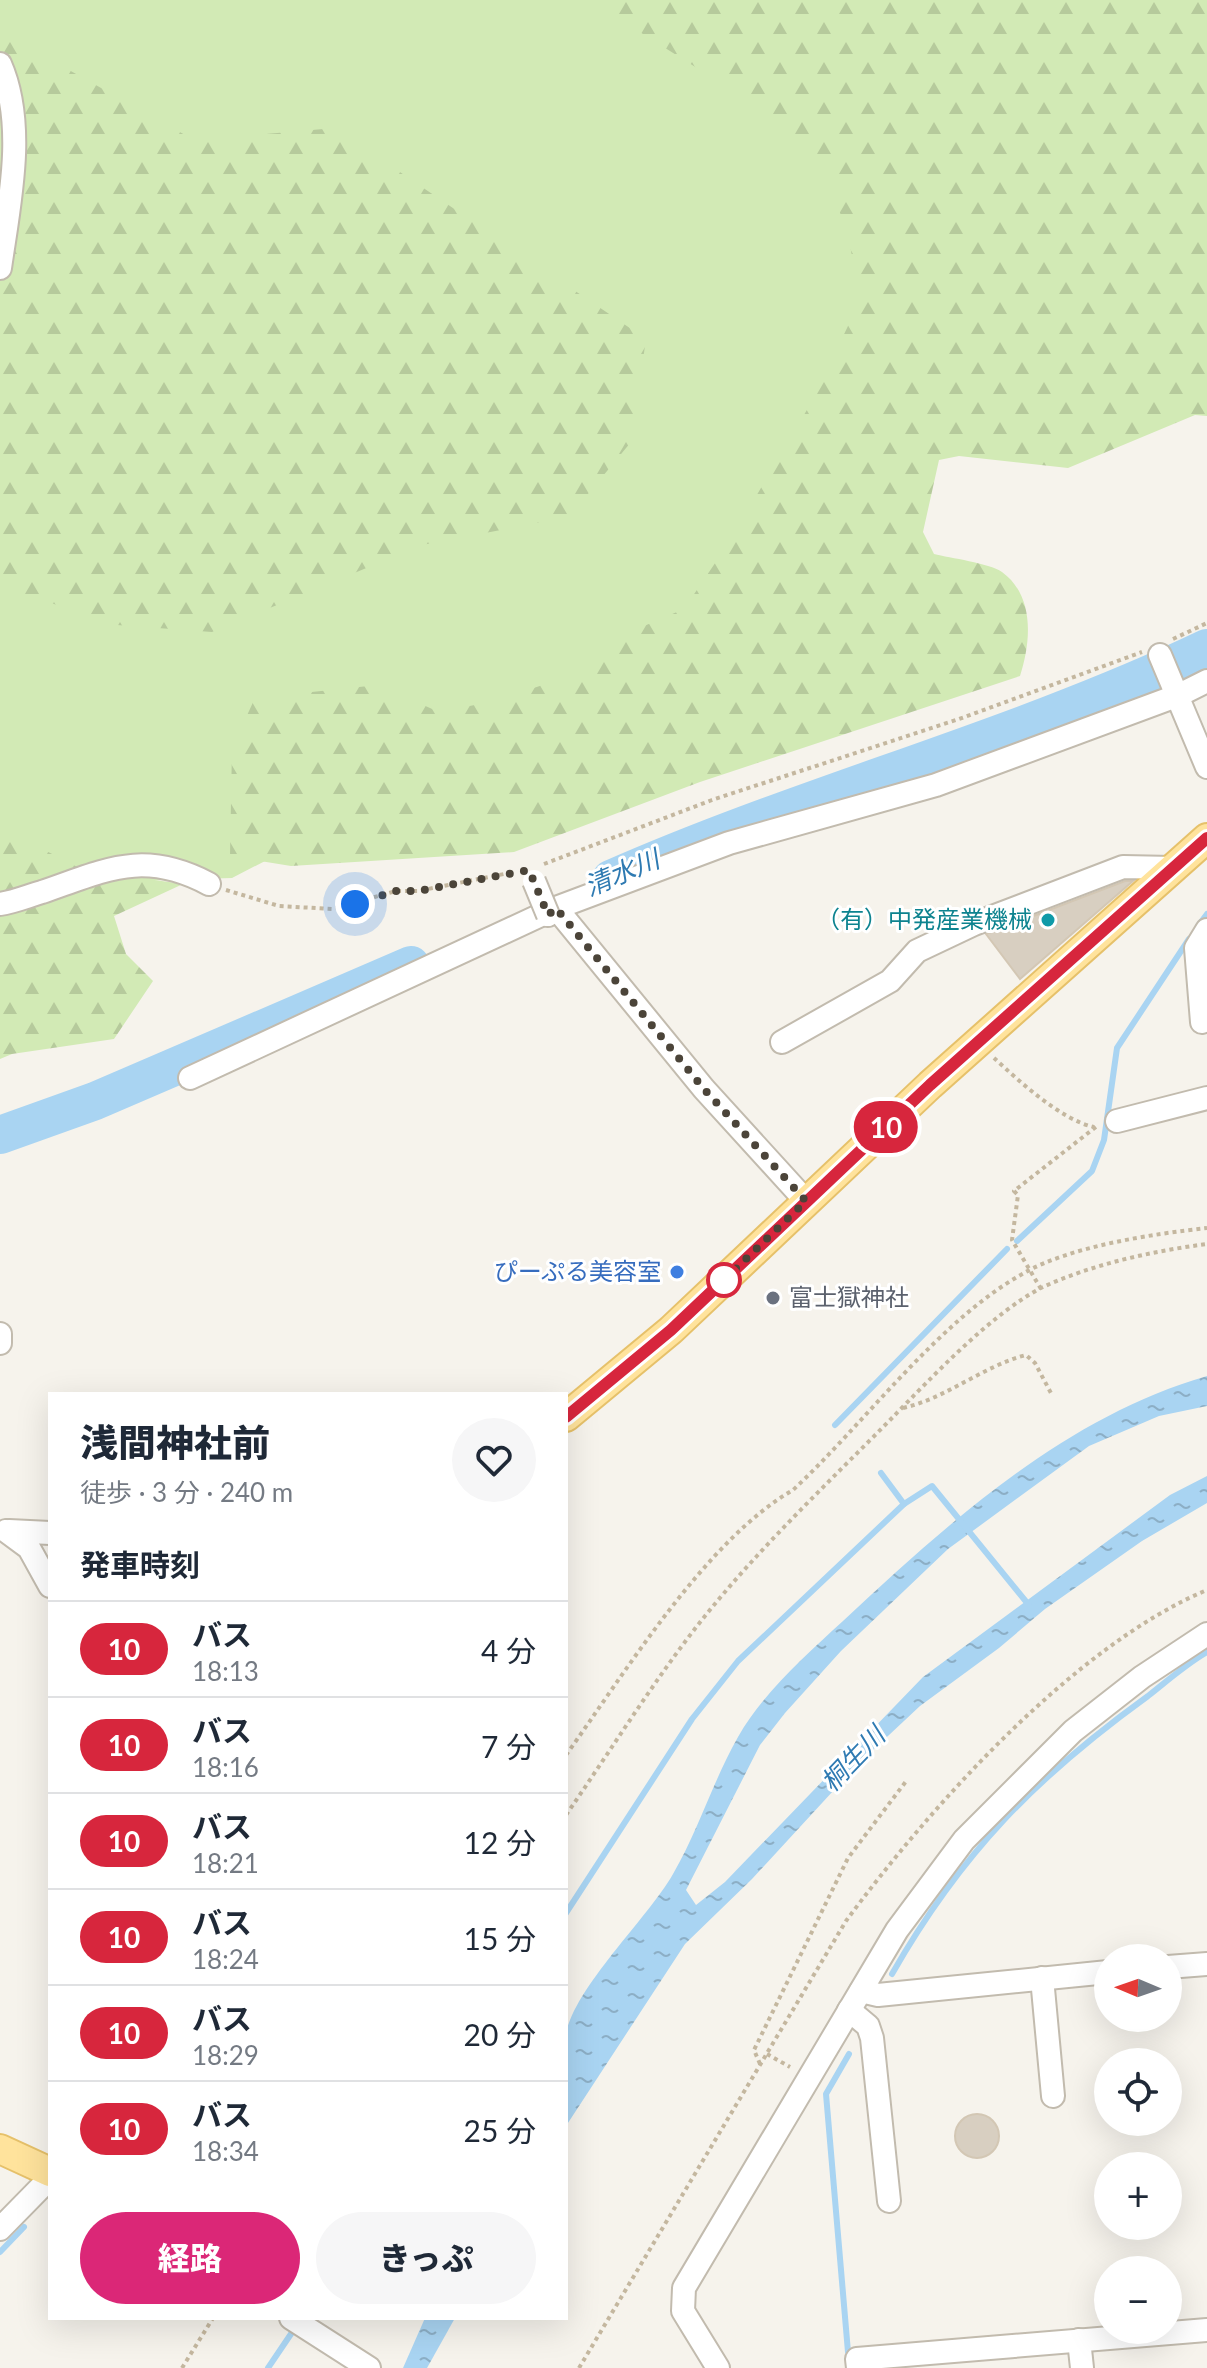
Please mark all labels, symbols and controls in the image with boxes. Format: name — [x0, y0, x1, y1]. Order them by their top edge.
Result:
water label: 清水川 — [579, 841, 667, 902]
your location — [335, 884, 375, 924]
place label: （有）中発産業機械 — [816, 904, 1032, 933]
marker: （有）中発産業機械 — [1039, 911, 1057, 929]
line badge: 10 — [850, 1101, 922, 1153]
text: 10 — [870, 1110, 902, 1144]
place label: ぴーぷる美容室 — [494, 1256, 661, 1285]
marker: ぴーぷる美容室 — [668, 1263, 686, 1281]
unlabelled marker — [707, 1263, 741, 1297]
place label: 富士獄神社 — [789, 1282, 909, 1311]
marker: 富士獄神社 — [764, 1289, 782, 1307]
button: heart — [452, 1418, 536, 1502]
text: 浅間神社前 — [80, 1419, 270, 1465]
text: 徒歩 · 3 分 · 240 m — [80, 1476, 293, 1508]
text: 発車時刻 — [80, 1546, 200, 1582]
text: バス — [192, 1616, 252, 1652]
text: 10 — [108, 1632, 140, 1666]
text: 4 分 — [481, 1632, 536, 1668]
text: 18:13 — [192, 1655, 259, 1687]
text: バス — [192, 1712, 252, 1748]
water label: 桐生川 — [814, 1717, 893, 1797]
text: 10 — [108, 1728, 140, 1762]
text: 7 分 — [481, 1728, 536, 1764]
text: 18:16 — [192, 1751, 259, 1783]
text: バス — [192, 1808, 252, 1844]
text: 10 — [108, 1824, 140, 1858]
text: 12 分 — [464, 1824, 536, 1860]
text: 18:21 — [192, 1847, 259, 1879]
text: バス — [192, 1904, 252, 1940]
text: 10 — [108, 1920, 140, 1954]
text: 15 分 — [464, 1920, 536, 1956]
text: 18:24 — [192, 1943, 259, 1975]
north arrow — [1094, 1944, 1182, 2032]
map controls — [1094, 1944, 1182, 2344]
text: バス — [192, 2000, 252, 2036]
text: 10 — [108, 2016, 140, 2050]
text: 20 分 — [464, 2016, 536, 2052]
text: 18:29 — [192, 2039, 259, 2071]
button: locate — [1094, 2048, 1182, 2136]
text: バス — [192, 2096, 252, 2132]
text: 10 — [108, 2112, 140, 2146]
text: 25 分 — [464, 2112, 536, 2148]
text: 18:34 — [192, 2135, 259, 2167]
button: + — [1094, 2152, 1182, 2240]
button: 経路 — [80, 2212, 300, 2304]
button: きっぷ — [316, 2212, 536, 2304]
button: − — [1094, 2256, 1182, 2344]

